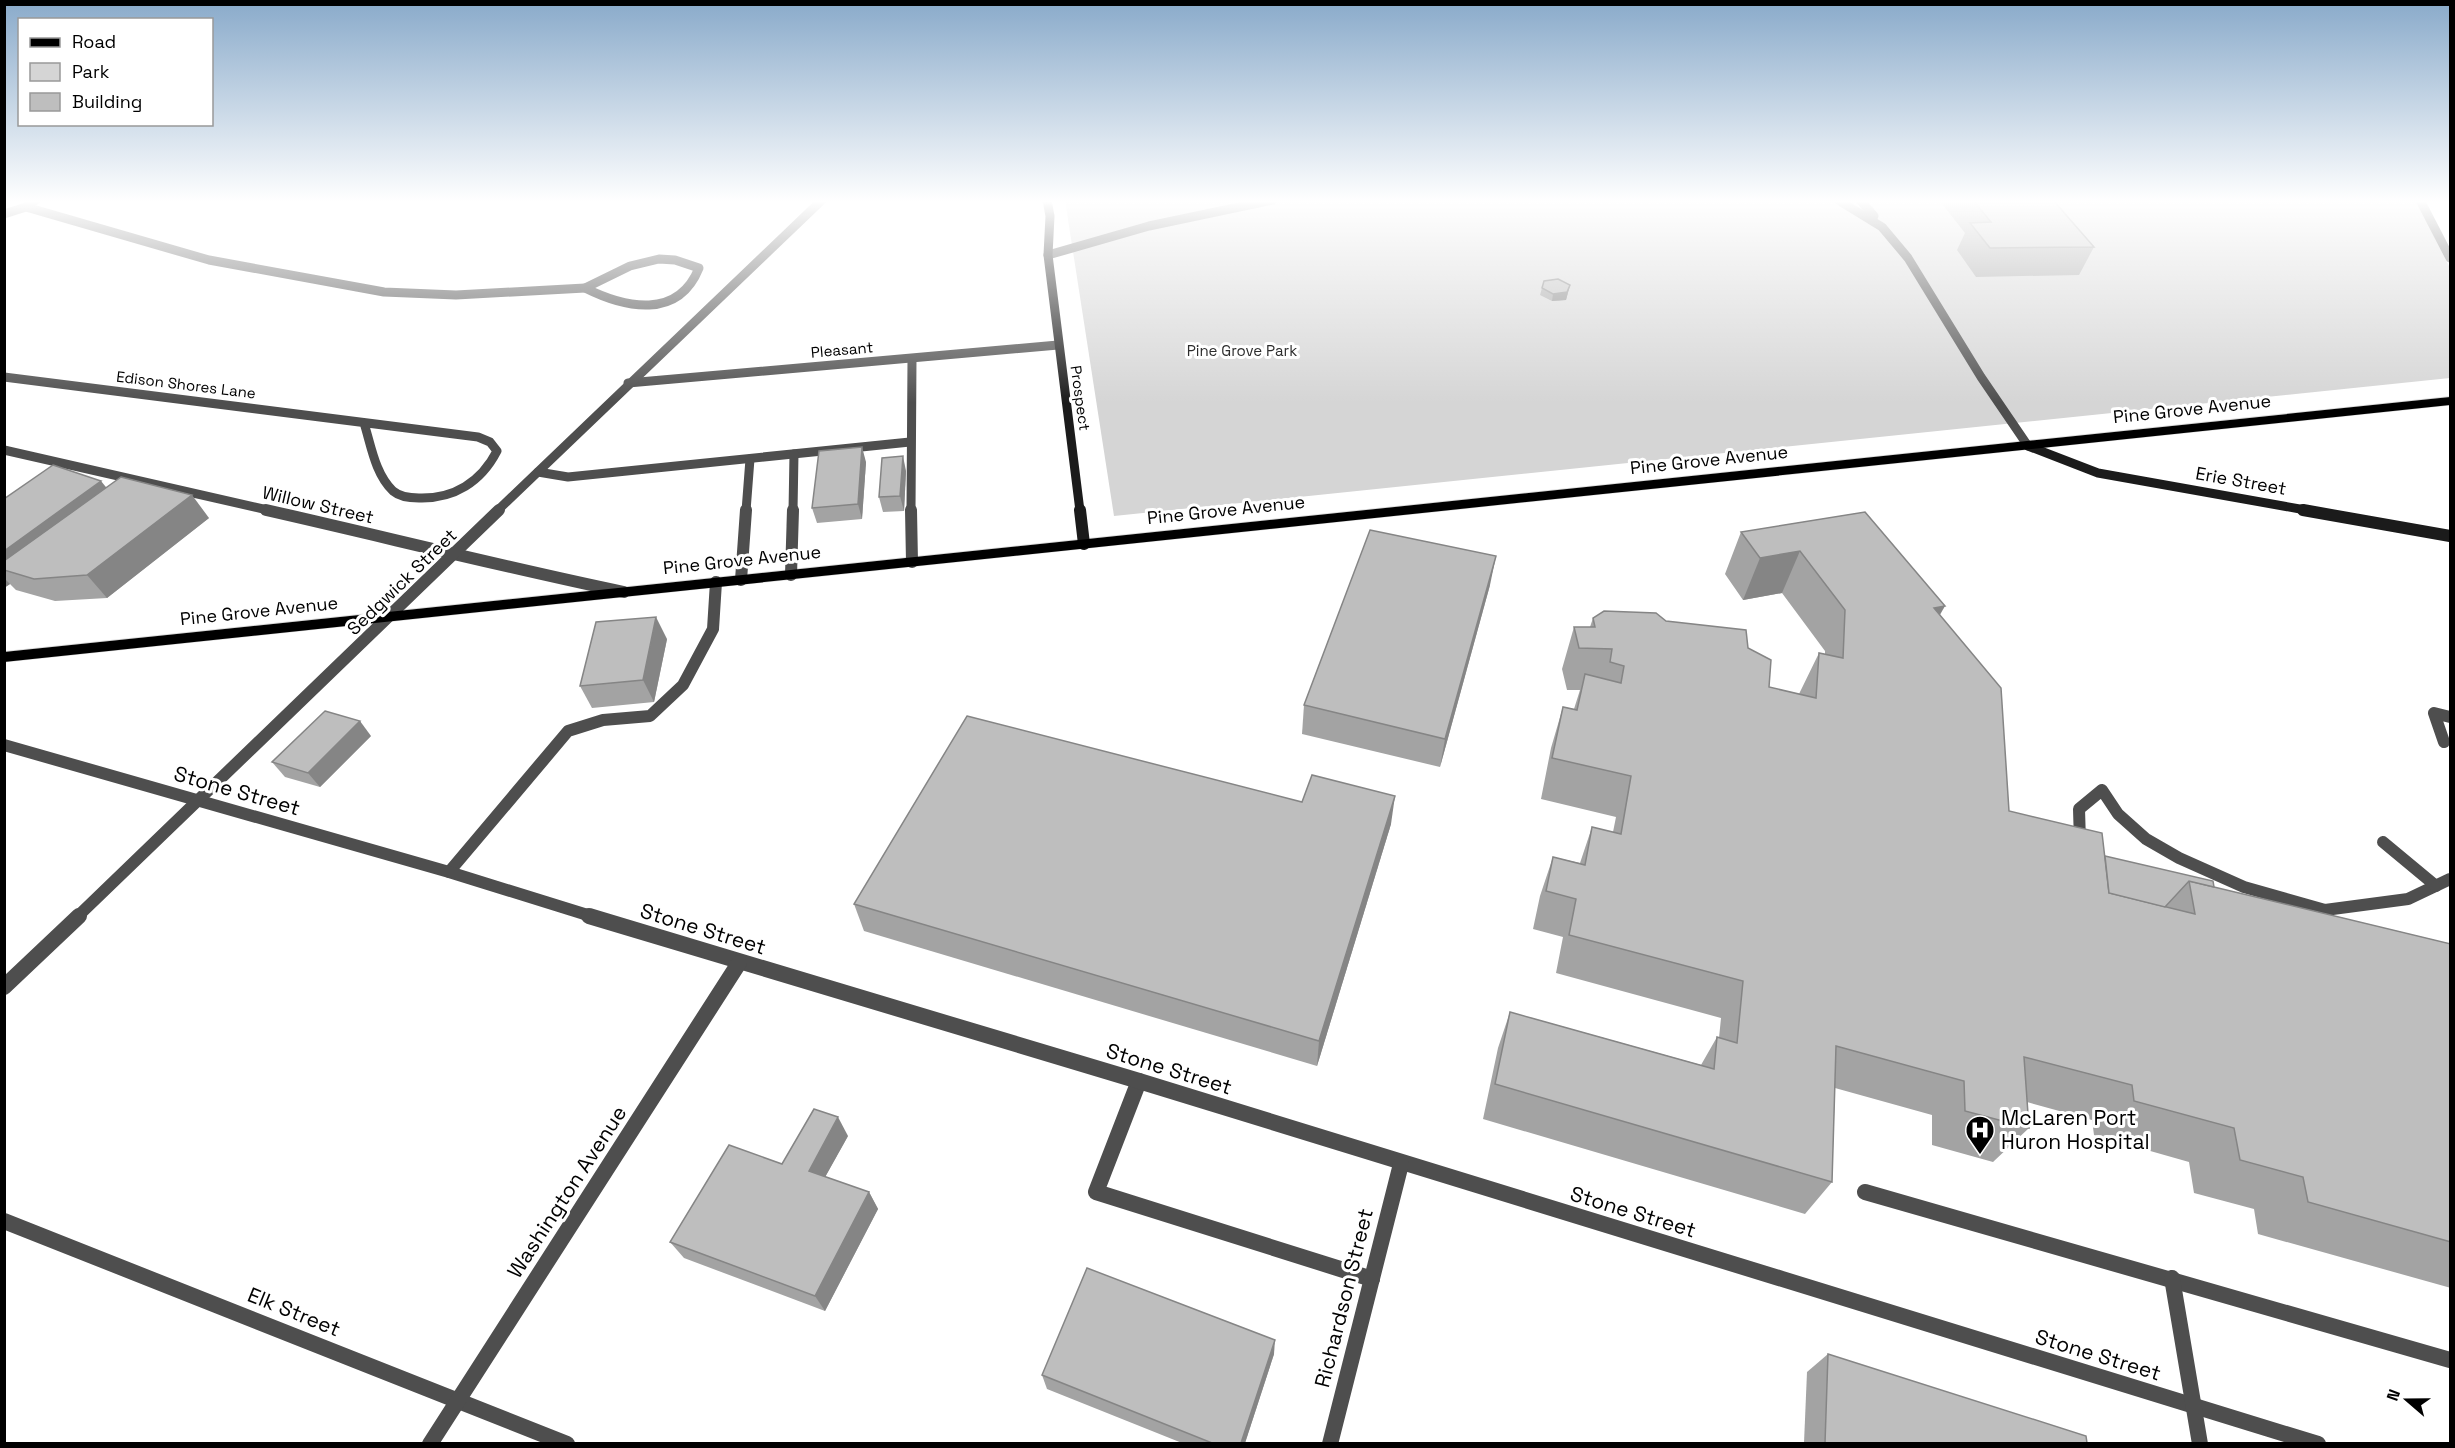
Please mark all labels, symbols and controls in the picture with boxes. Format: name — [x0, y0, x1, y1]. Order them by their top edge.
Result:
legend — [18, 18, 213, 126]
text: Road — [72, 30, 116, 53]
text: Park — [72, 60, 110, 83]
text: Building — [72, 90, 142, 113]
street label: Pleasant — [810, 337, 874, 362]
park label: Pine Grove Park — [1187, 341, 1297, 360]
street label: Prospect — [1067, 364, 1094, 432]
street label: Edison Shores Lane — [115, 367, 257, 403]
street label: Pine Grove Avenue — [2112, 389, 2272, 428]
street label: Pine Grove Avenue — [1629, 440, 1789, 479]
street label: Erie Street — [2194, 461, 2288, 500]
street label: Willow Street — [260, 480, 376, 529]
street label: Pine Grove Avenue — [1146, 490, 1306, 529]
street label: Sedgwick Street — [342, 523, 461, 640]
street label: Pine Grove Avenue — [662, 540, 822, 579]
street label: Pine Grove Avenue — [179, 591, 339, 630]
street label: Stone Street — [171, 760, 303, 821]
street label: Stone Street — [637, 897, 769, 960]
street label: Stone Street — [1103, 1037, 1235, 1100]
street label: Washington Avenue — [501, 1101, 632, 1283]
place label: McLaren Port Huron Hospital — [2001, 1104, 2150, 1155]
hospital icon: McLaren Port Huron Hospital — [1964, 1114, 1996, 1156]
street label: Stone Street — [1567, 1180, 1699, 1243]
street label: Richardson Street — [1308, 1206, 1379, 1390]
street label: Elk Street — [244, 1281, 345, 1342]
street label: Stone Street — [2032, 1323, 2164, 1386]
north arrow — [2377, 1370, 2437, 1430]
text: N — [2382, 1386, 2405, 1404]

